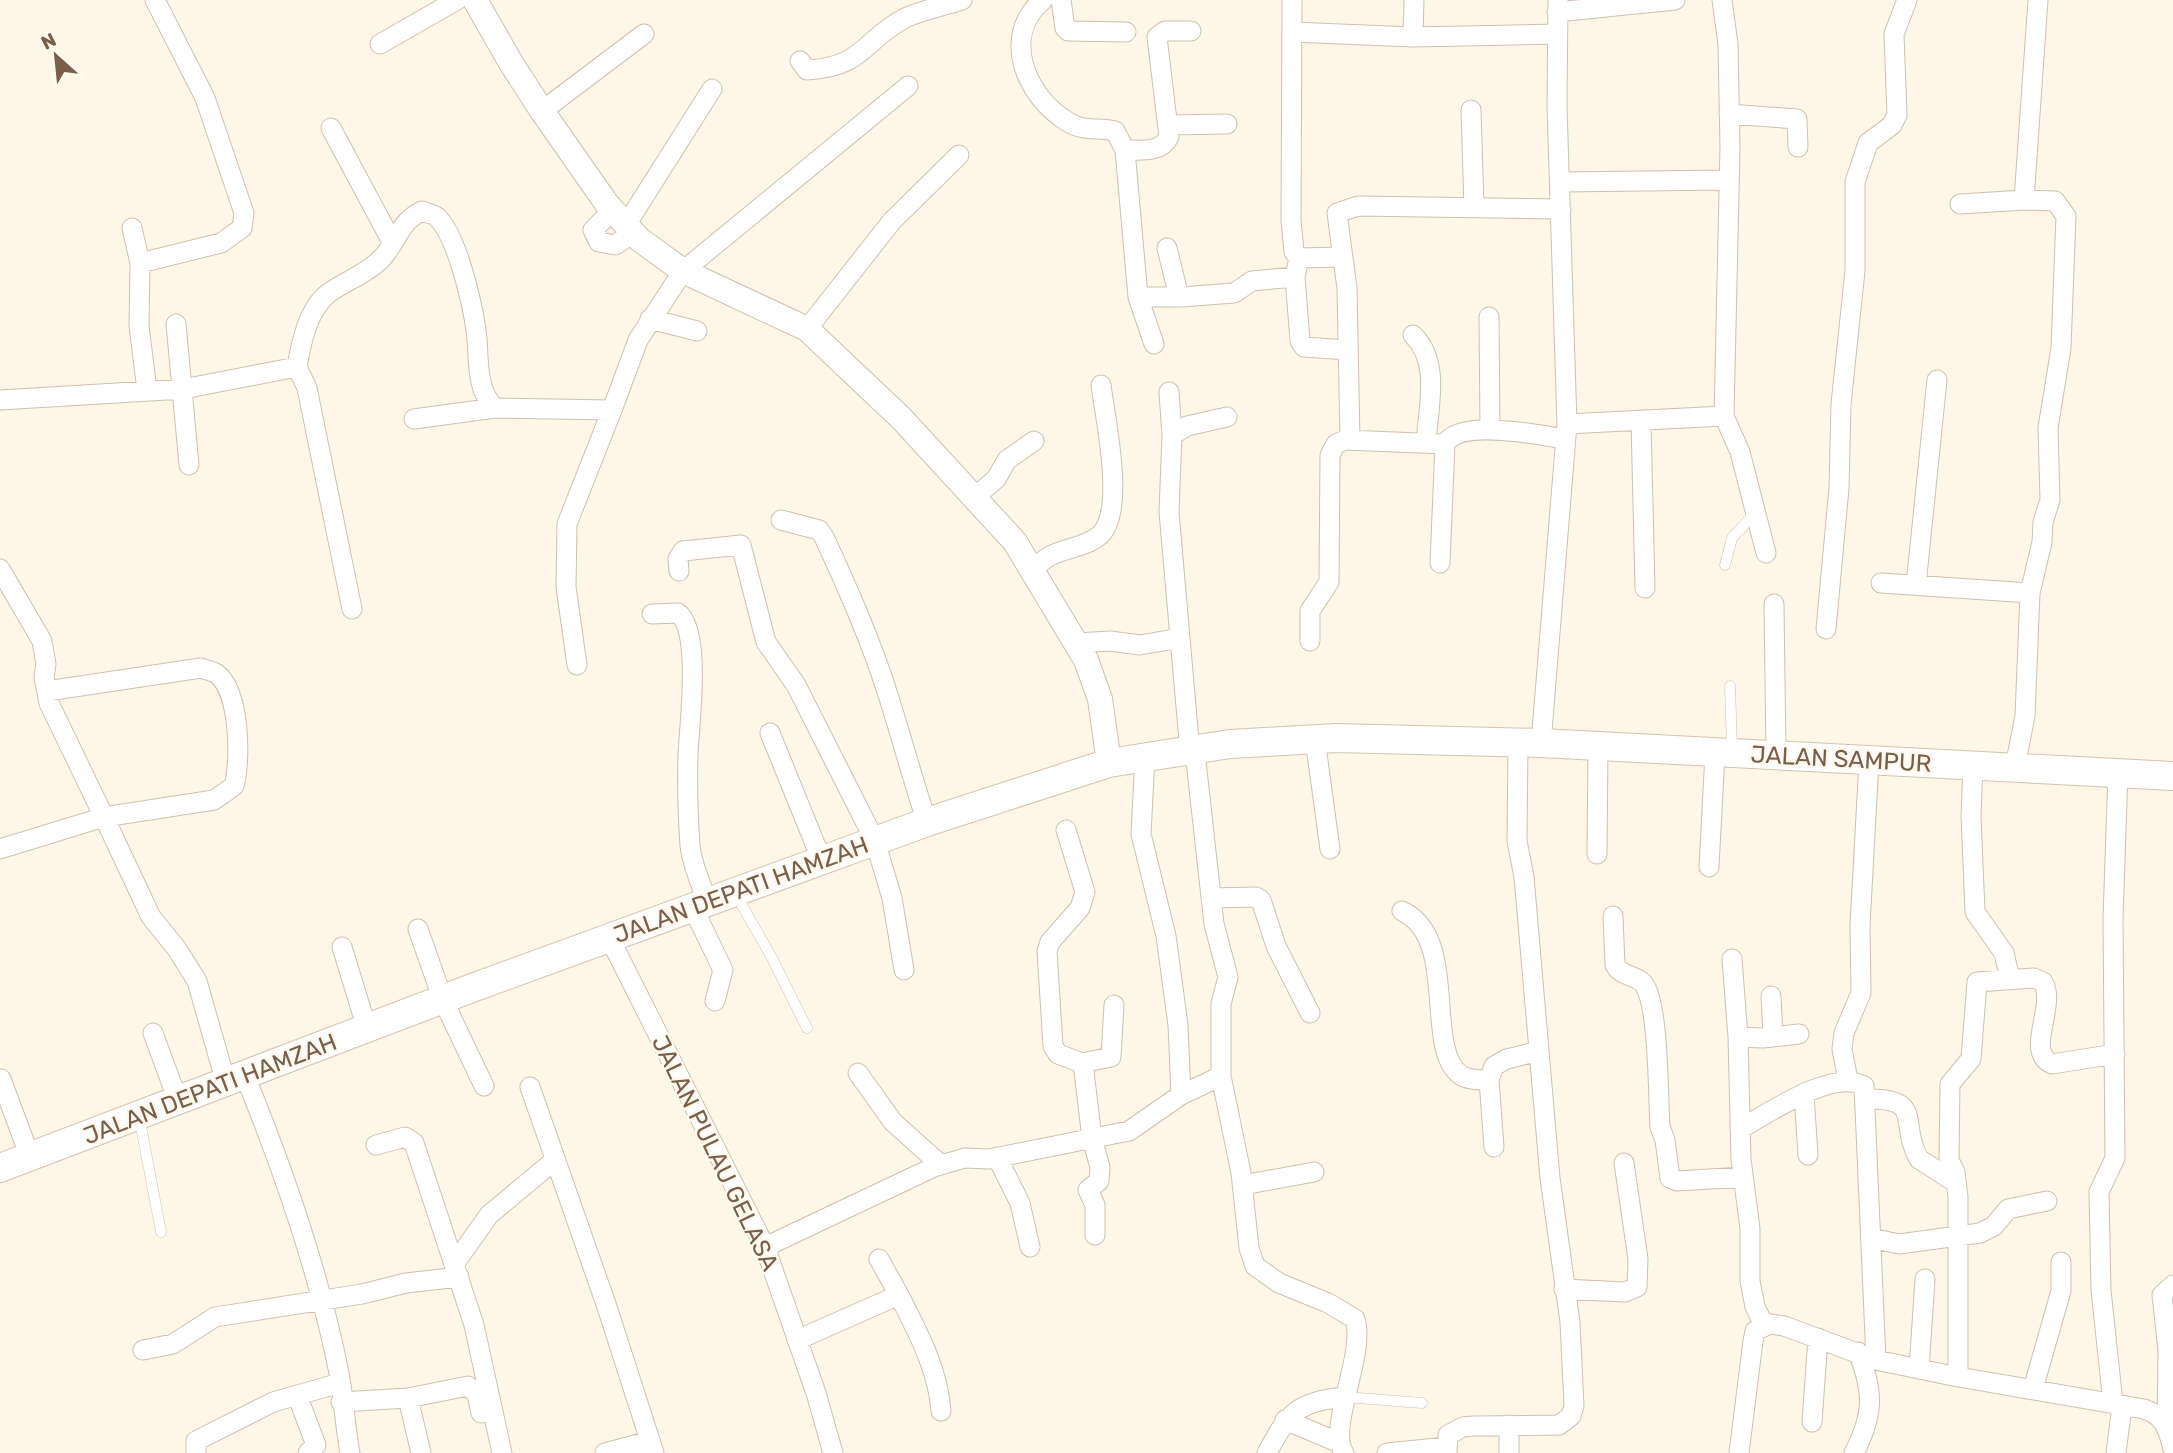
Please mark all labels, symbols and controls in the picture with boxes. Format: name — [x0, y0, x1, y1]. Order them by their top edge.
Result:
north arrow — [21, 21, 91, 91]
text: N — [37, 28, 60, 55]
street label: JALAN SAMPUR — [1750, 740, 1932, 778]
street label: JALAN DEPATI HAMZAH — [610, 831, 872, 949]
street label: JALAN DEPATI HAMZAH — [79, 1028, 341, 1150]
street label: JALAN PULAU GELASA — [646, 1031, 784, 1275]

